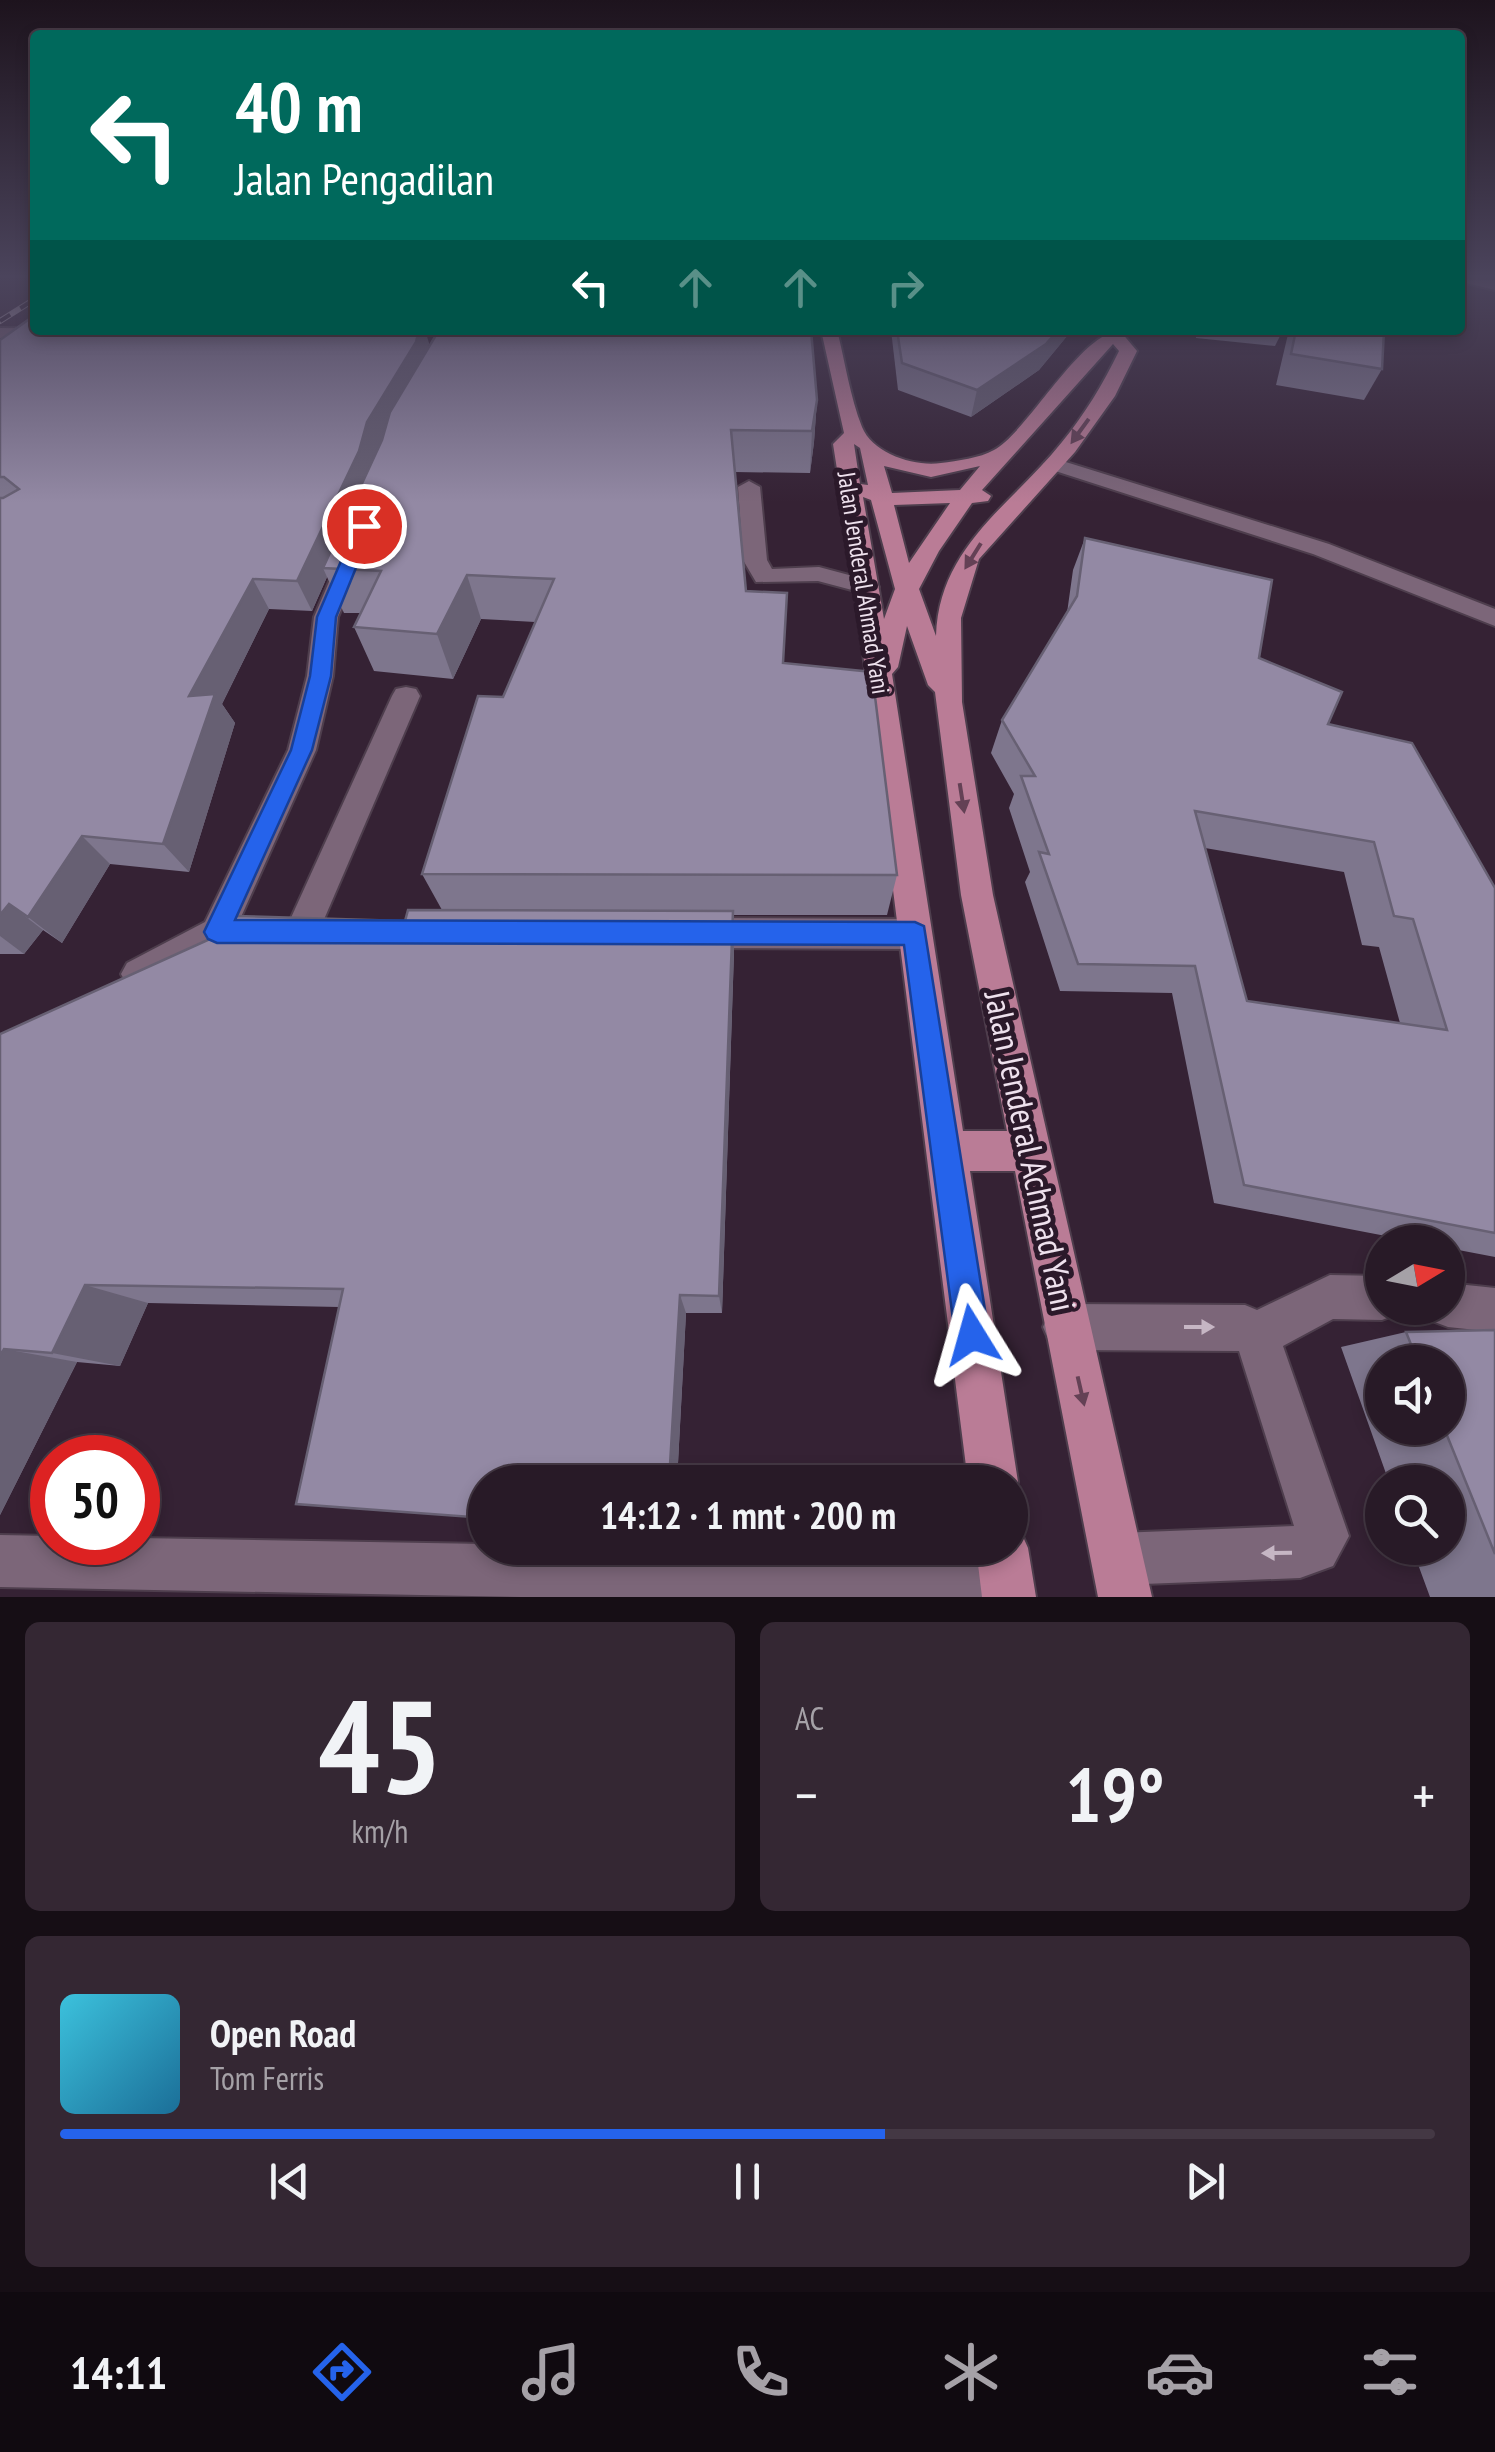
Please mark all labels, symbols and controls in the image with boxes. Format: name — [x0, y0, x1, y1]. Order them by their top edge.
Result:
text: 40 m — [235, 61, 363, 151]
icon: left — [70, 70, 200, 200]
text: Jalan Pengadilan — [235, 149, 494, 207]
icon: left — [563, 260, 618, 315]
icon: ahead — [668, 260, 723, 315]
icon: ahead — [773, 260, 828, 315]
icon: right — [878, 260, 933, 315]
one-way arrow — [1071, 418, 1091, 444]
street label: Jalan Jenderal Ahmad Yani — [830, 468, 897, 697]
pin — [322, 484, 407, 569]
icon: arrive — [337, 499, 392, 554]
one-way arrow — [964, 542, 983, 569]
one-way arrow — [955, 783, 971, 814]
street label: Jalan Jenderal Achmad Yani — [974, 985, 1087, 1315]
north arrow — [1365, 1225, 1465, 1325]
map controls — [1365, 1225, 1465, 1565]
position arrow — [920, 1283, 1024, 1387]
one-way arrow — [1183, 1319, 1215, 1335]
button: sound — [1365, 1345, 1465, 1445]
one-way arrow — [1073, 1376, 1089, 1407]
speed limit sign: 50 — [30, 1435, 160, 1565]
button: search — [1365, 1465, 1465, 1565]
text: 14:12 · 1 mnt · 200 m — [600, 1490, 896, 1539]
one-way arrow — [1261, 1545, 1293, 1561]
text: 45 — [318, 1661, 442, 1829]
text: AC — [795, 1697, 824, 1739]
text: 19° — [1065, 1746, 1165, 1843]
text: − — [795, 1759, 818, 1830]
text: + — [1412, 1759, 1435, 1830]
text: km/h — [352, 1810, 408, 1852]
text: Open Road — [210, 2008, 356, 2057]
text: Tom Ferris — [210, 2057, 324, 2099]
icon: previous — [262, 2154, 317, 2209]
icon: pause — [720, 2154, 775, 2209]
icon: next — [1178, 2154, 1233, 2209]
icon: directions — [307, 2337, 377, 2407]
icon: music — [516, 2337, 586, 2407]
icon: phone — [726, 2337, 796, 2407]
icon: climate — [936, 2337, 1006, 2407]
icon: car — [1145, 2337, 1215, 2407]
icon: filters — [1355, 2337, 1425, 2407]
text: 14:11 — [70, 2343, 167, 2401]

